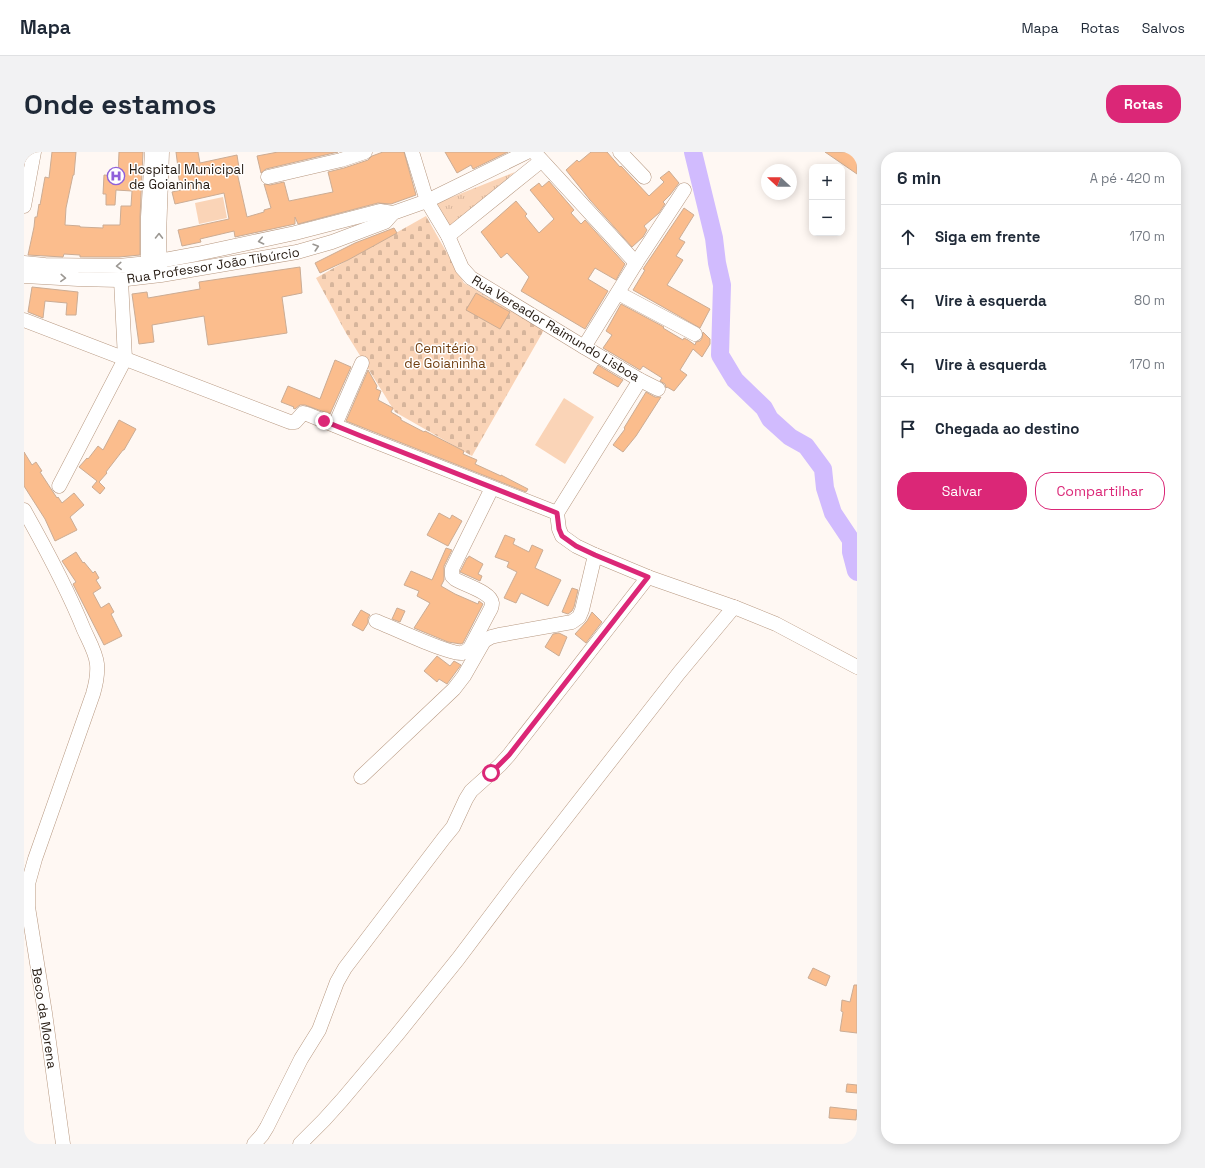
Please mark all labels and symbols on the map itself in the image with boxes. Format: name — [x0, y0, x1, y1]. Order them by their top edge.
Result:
place label: Hospital Municipal de Goianinha — [129, 161, 244, 193]
north arrow — [761, 164, 797, 200]
hospital icon: Hospital Municipal de Goianinha — [106, 166, 126, 186]
one-way arrow — [155, 233, 164, 239]
one-way arrow — [258, 236, 264, 244]
street label: Rua Professor João Tibúrcio — [125, 243, 301, 288]
one-way arrow — [312, 243, 319, 252]
one-way arrow — [116, 261, 122, 270]
street label: Rua Vereador Raimundo Lisboa — [469, 271, 643, 386]
one-way arrow — [60, 274, 66, 283]
park label: Cemitério de Goianinha — [404, 340, 486, 372]
route end — [315, 412, 333, 430]
route start — [482, 764, 500, 782]
street label: Beco da Morena — [28, 967, 61, 1070]

